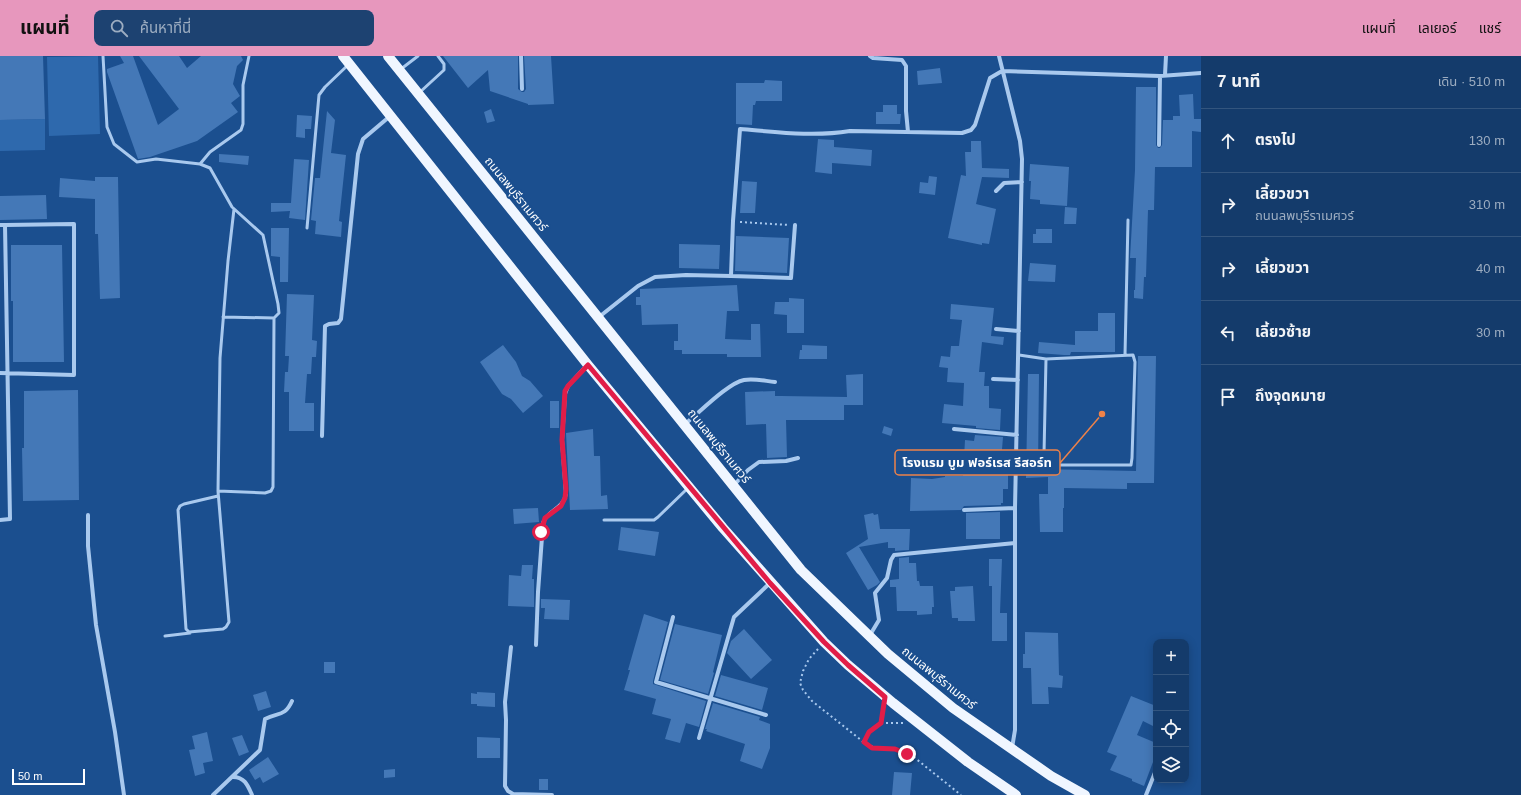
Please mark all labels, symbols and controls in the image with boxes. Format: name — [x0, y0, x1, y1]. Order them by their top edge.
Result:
search box — [94, 10, 374, 46]
text: แผนที่ — [20, 17, 70, 38]
icon: search — [108, 17, 130, 39]
text: ค้นหาที่นี่ — [140, 19, 191, 36]
text: แผนที่ — [1362, 20, 1396, 36]
text: เลเยอร์ — [1418, 20, 1457, 36]
text: แชร์ — [1479, 20, 1501, 36]
text: 7 นาที — [1217, 72, 1261, 91]
text: เดิน · 510 m — [1438, 74, 1505, 89]
icon: ahead — [1217, 130, 1239, 152]
text: ตรงไป — [1255, 131, 1296, 148]
text: 130 m — [1469, 133, 1505, 148]
street label: ถนนลพบุรีราเมศวร์ — [482, 154, 550, 234]
text: เลี้ยวขวา — [1255, 185, 1309, 202]
icon: right — [1217, 194, 1239, 216]
text: 310 m — [1469, 197, 1505, 212]
text: ถนนลพบุรีราเมศวร์ — [1255, 208, 1354, 223]
icon: right — [1217, 258, 1239, 280]
text: เลี้ยวขวา — [1255, 259, 1309, 276]
text: 40 m — [1476, 261, 1505, 276]
icon: left — [1217, 322, 1239, 344]
text: เลี้ยวซ้าย — [1255, 323, 1311, 340]
text: 30 m — [1476, 325, 1505, 340]
icon: arrive — [1217, 386, 1239, 408]
text: ถึงจุดหมาย — [1255, 387, 1326, 404]
street label: ถนนลพบุรีราเมศวร์ — [685, 406, 753, 486]
callout: โรงแรม บูม ฟอร์เรส รีสอร์ท — [895, 450, 1060, 475]
text: โรงแรม บูม ฟอร์เรส รีสอร์ท — [902, 455, 1052, 471]
route start — [532, 523, 550, 541]
map controls — [1153, 639, 1189, 783]
button: + — [1153, 639, 1189, 675]
street label: ถนนลพบุรีราเมศวร์ — [899, 644, 979, 712]
button: − — [1153, 675, 1189, 711]
button: locate — [1153, 711, 1189, 747]
route end — [898, 745, 916, 763]
button: layers — [1153, 747, 1189, 783]
scale bar — [12, 767, 85, 786]
text: 50 m — [18, 770, 42, 782]

